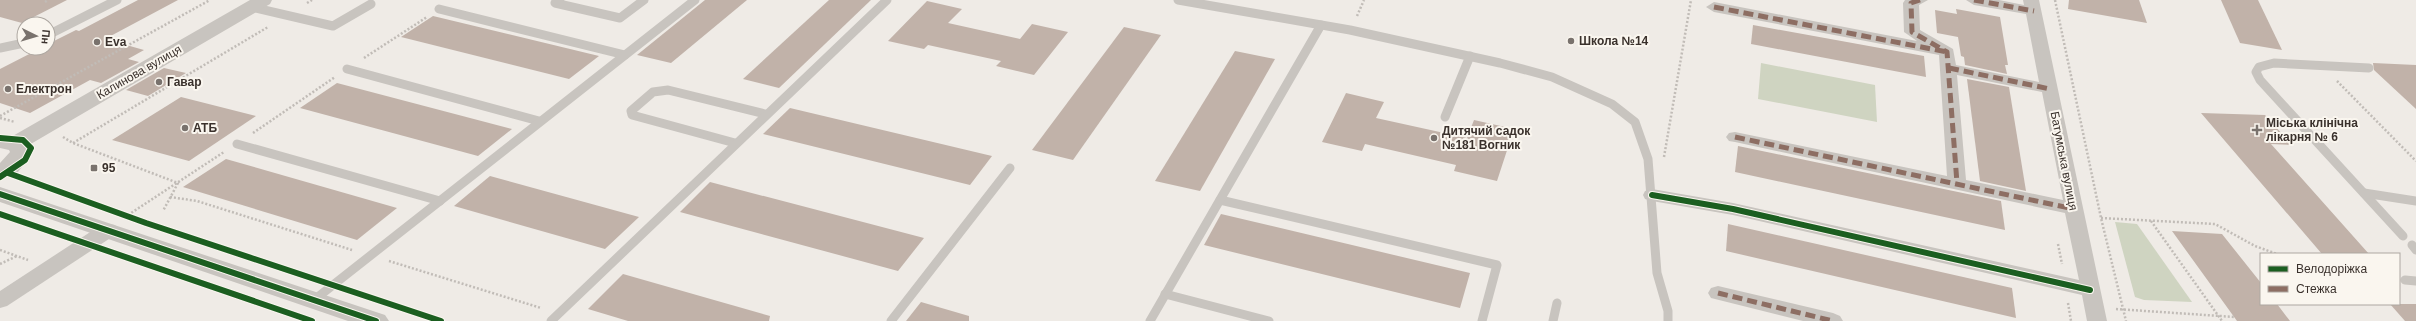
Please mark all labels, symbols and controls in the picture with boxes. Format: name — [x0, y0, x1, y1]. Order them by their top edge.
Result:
north arrow — [16, 16, 56, 56]
text: Пн — [39, 29, 53, 45]
place label: Школа №14 — [1579, 34, 1649, 48]
place label: Eva — [105, 35, 127, 49]
marker: Школа №14 — [1566, 36, 1576, 46]
marker: Eva — [92, 37, 102, 47]
street label: Калинова вулиця — [94, 42, 184, 102]
place label: Гавар — [167, 75, 202, 89]
marker: Гавар — [154, 77, 164, 87]
place label: Електрон — [16, 82, 72, 96]
marker: Електрон — [3, 84, 13, 94]
street label: Батумська вулиця — [2048, 110, 2080, 212]
place label: Міська клінічна лікарня № 6 — [2266, 116, 2358, 144]
place label: АТБ — [193, 121, 217, 135]
marker: АТБ — [180, 123, 190, 133]
place label: Дитячий садок №181 Вогник — [1442, 124, 1531, 152]
marker: Міська клінічна лікарня № 6 — [2251, 124, 2263, 136]
marker: Дитячий садок №181 Вогник — [1429, 133, 1439, 143]
place label: 95 — [102, 161, 116, 175]
marker: 95 — [89, 163, 99, 173]
legend — [2260, 253, 2400, 305]
text: Велодоріжка — [2296, 262, 2367, 276]
text: Стежка — [2296, 282, 2337, 296]

